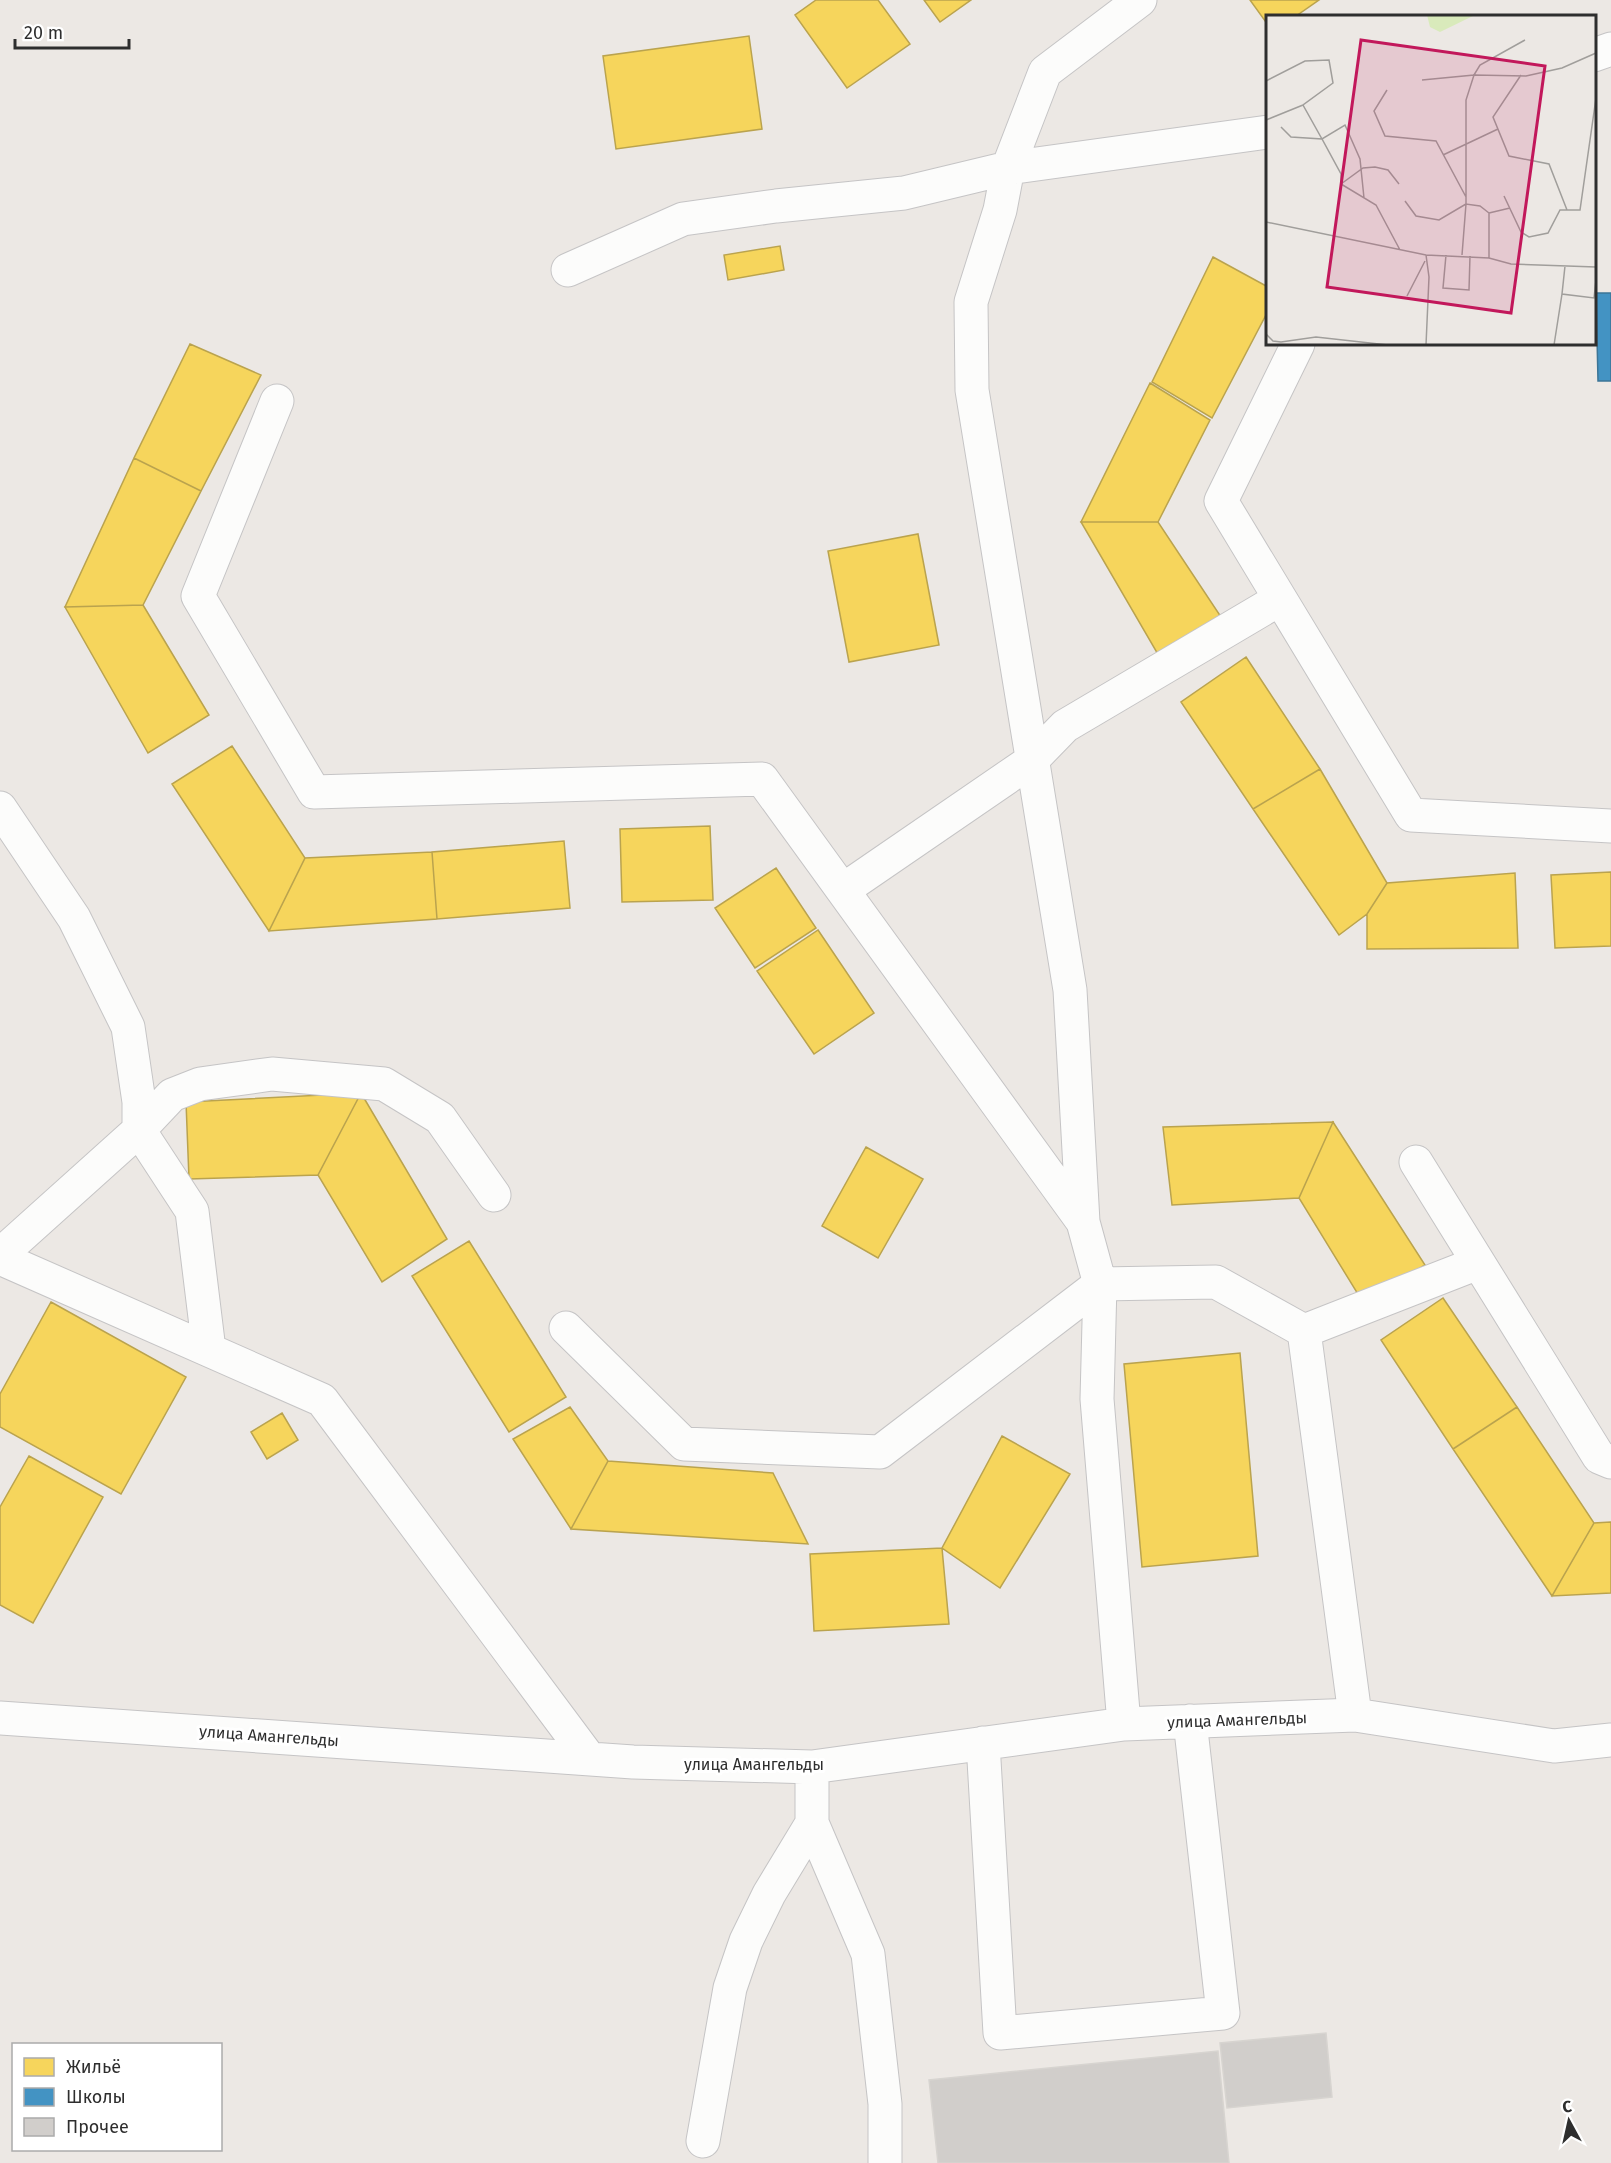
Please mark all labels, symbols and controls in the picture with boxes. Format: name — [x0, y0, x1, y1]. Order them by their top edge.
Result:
scale bar — [15, 12, 129, 50]
inset map — [1266, 15, 1596, 345]
text: 20 m — [24, 22, 63, 44]
street label: улица Амангельды — [1167, 1708, 1307, 1732]
street label: улица Амангельды — [198, 1722, 340, 1750]
street label: улица Амангельды — [684, 1755, 824, 1774]
legend — [12, 2043, 222, 2151]
text: Жильё — [66, 2056, 121, 2078]
text: Школы — [66, 2086, 126, 2108]
north arrow — [1539, 2091, 1599, 2151]
text: С — [1561, 2096, 1574, 2117]
text: Прочее — [66, 2116, 129, 2138]

